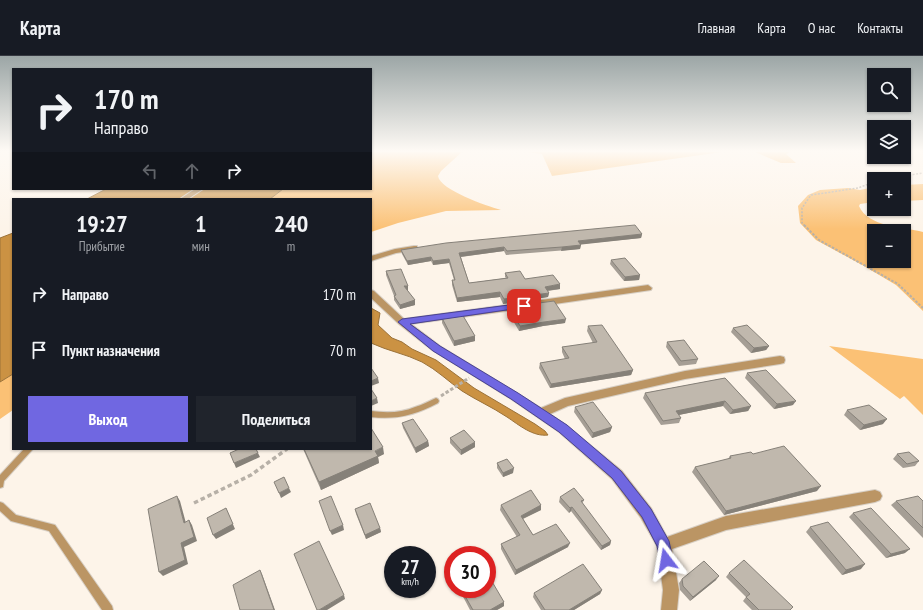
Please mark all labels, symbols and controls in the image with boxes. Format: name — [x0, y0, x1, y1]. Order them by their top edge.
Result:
text: Карта — [20, 16, 61, 40]
text: Главная — [697, 19, 735, 37]
text: Карта — [757, 19, 786, 37]
text: О нас — [808, 19, 835, 37]
text: Контакты — [857, 19, 903, 37]
map controls — [867, 68, 911, 268]
button: search — [867, 68, 911, 112]
text: 170 m — [94, 80, 158, 117]
icon: right — [28, 84, 80, 136]
text: Направо — [94, 116, 149, 139]
button: layers — [867, 120, 911, 164]
icon: left — [139, 160, 161, 182]
icon: ahead — [181, 160, 203, 182]
icon: right — [223, 160, 245, 182]
button: + — [867, 172, 911, 216]
text: 19:27 — [76, 208, 128, 239]
text: 1 — [195, 208, 206, 239]
text: 240 — [274, 208, 308, 239]
button: − — [867, 224, 911, 268]
text: Прибытие — [79, 238, 125, 255]
text: мин — [192, 238, 210, 255]
text: m — [287, 238, 295, 255]
icon: right — [28, 283, 50, 305]
text: Направо — [62, 285, 109, 304]
text: 170 m — [323, 285, 356, 304]
pin — [507, 289, 541, 323]
icon: arrive — [513, 295, 535, 317]
icon: arrive — [28, 339, 50, 361]
text: Пункт назначения — [62, 341, 160, 360]
text: 70 m — [330, 341, 356, 360]
button: Выход — [28, 396, 188, 442]
button: Поделиться — [196, 396, 356, 442]
position arrow — [645, 539, 687, 581]
speed limit sign: 30 — [444, 546, 496, 598]
text: 27 — [400, 554, 420, 580]
text: km/h — [401, 575, 419, 588]

